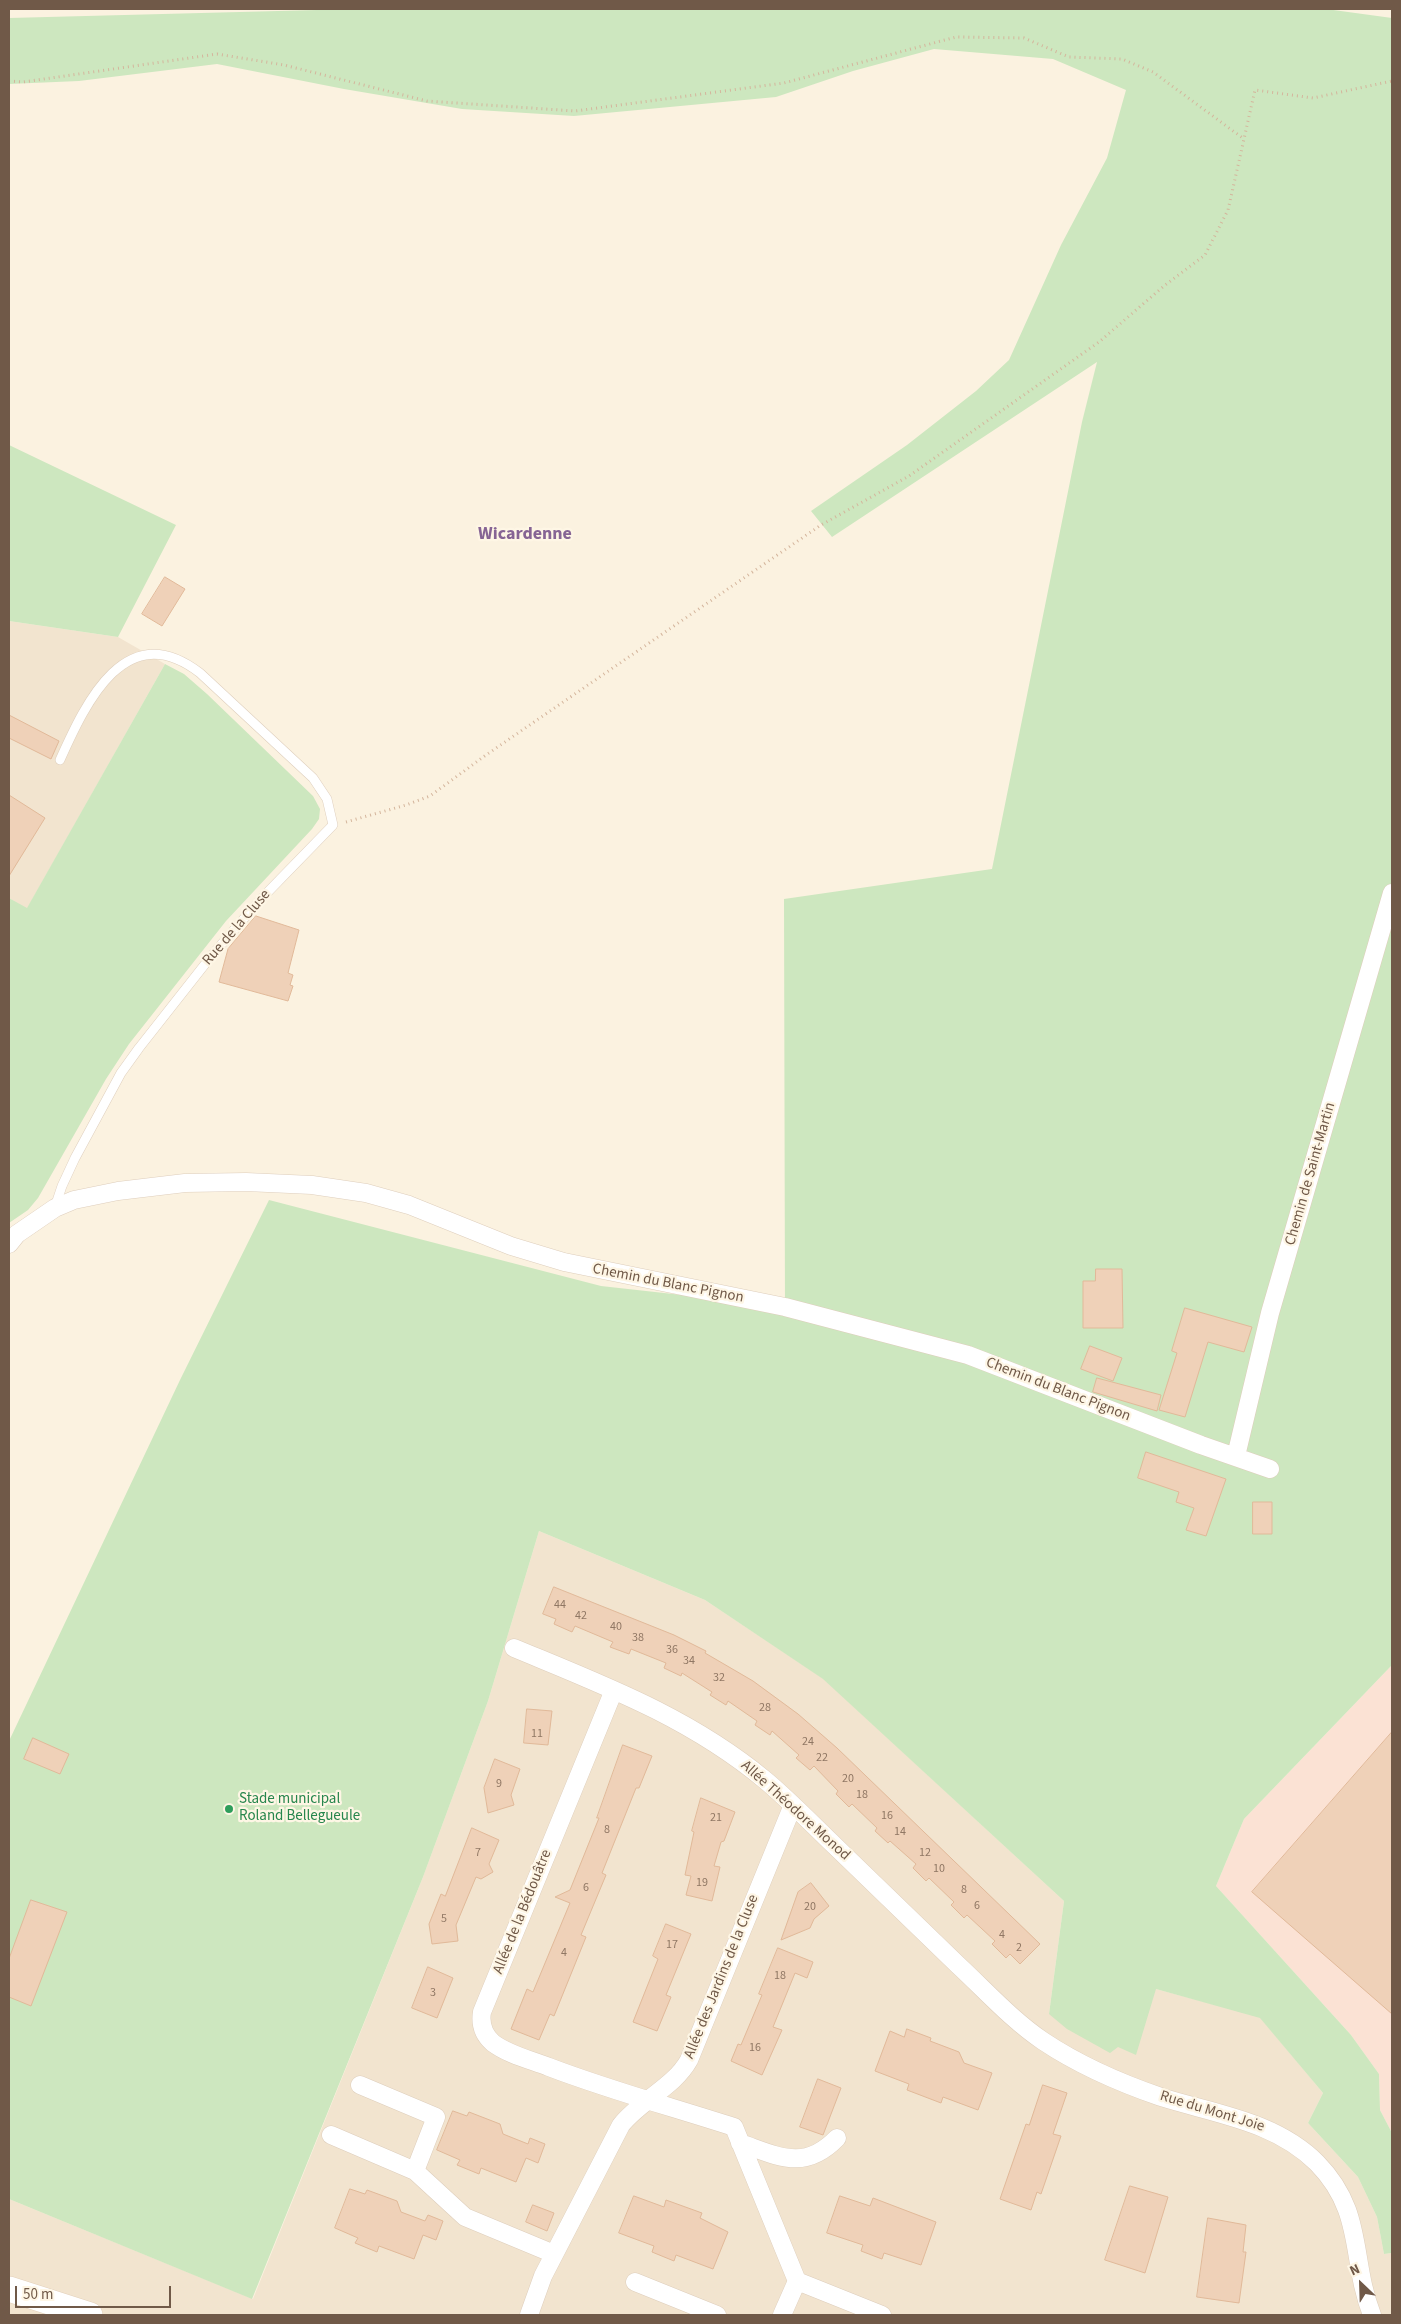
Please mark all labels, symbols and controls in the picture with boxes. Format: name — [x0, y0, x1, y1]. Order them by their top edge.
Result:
district label: Wicardenne — [478, 524, 572, 546]
street label: Rue de la Cluse — [199, 886, 275, 970]
street label: Chemin de Saint-Martin — [1282, 1101, 1340, 1247]
street label: Chemin du Blanc Pignon — [591, 1261, 745, 1307]
street label: Chemin du Blanc Pignon — [983, 1354, 1133, 1426]
house number: 44 — [554, 1598, 566, 1612]
house number: 42 — [575, 1609, 587, 1623]
house number: 40 — [610, 1620, 622, 1634]
house number: 38 — [632, 1631, 644, 1645]
house number: 36 — [666, 1643, 678, 1657]
house number: 34 — [683, 1654, 695, 1668]
house number: 32 — [713, 1671, 725, 1685]
house number: 28 — [759, 1701, 771, 1715]
house number: 11 — [531, 1727, 543, 1741]
house number: 24 — [802, 1735, 814, 1749]
house number: 22 — [816, 1751, 828, 1765]
street label: Allée Théodore Monod — [737, 1757, 853, 1865]
house number: 20 — [842, 1772, 854, 1786]
house number: 9 — [496, 1777, 502, 1791]
house number: 18 — [856, 1788, 868, 1802]
place label: Stade municipal Roland Bellegueule — [239, 1791, 360, 1826]
marker: Stade municipal Roland Bellegueule — [223, 1803, 235, 1815]
house number: 16 — [881, 1809, 893, 1823]
house number: 21 — [710, 1811, 722, 1825]
house number: 8 — [604, 1823, 610, 1837]
house number: 14 — [894, 1825, 906, 1839]
house number: 7 — [475, 1846, 481, 1860]
house number: 12 — [919, 1846, 931, 1860]
street label: Allée de la Bédouâtre — [490, 1847, 556, 1977]
house number: 10 — [933, 1862, 945, 1876]
house number: 19 — [696, 1876, 708, 1890]
house number: 6 — [583, 1881, 589, 1895]
house number: 8 — [961, 1883, 967, 1897]
street label: Allée des Jardins de la Cluse — [681, 1892, 763, 2062]
house number: 6 — [974, 1899, 980, 1913]
house number: 20 — [804, 1900, 816, 1914]
house number: 5 — [441, 1912, 447, 1926]
house number: 4 — [999, 1928, 1005, 1942]
house number: 17 — [666, 1938, 678, 1952]
house number: 2 — [1016, 1941, 1022, 1955]
house number: 4 — [561, 1946, 567, 1960]
house number: 18 — [774, 1969, 786, 1983]
house number: 3 — [430, 1986, 436, 2000]
house number: 16 — [749, 2041, 761, 2055]
street label: Rue du Mont Joie — [1158, 2088, 1266, 2136]
north arrow — [1336, 2259, 1386, 2309]
text: N — [1347, 2259, 1363, 2281]
scale bar — [18, 2276, 174, 2308]
text: 50 m — [23, 2284, 53, 2305]

